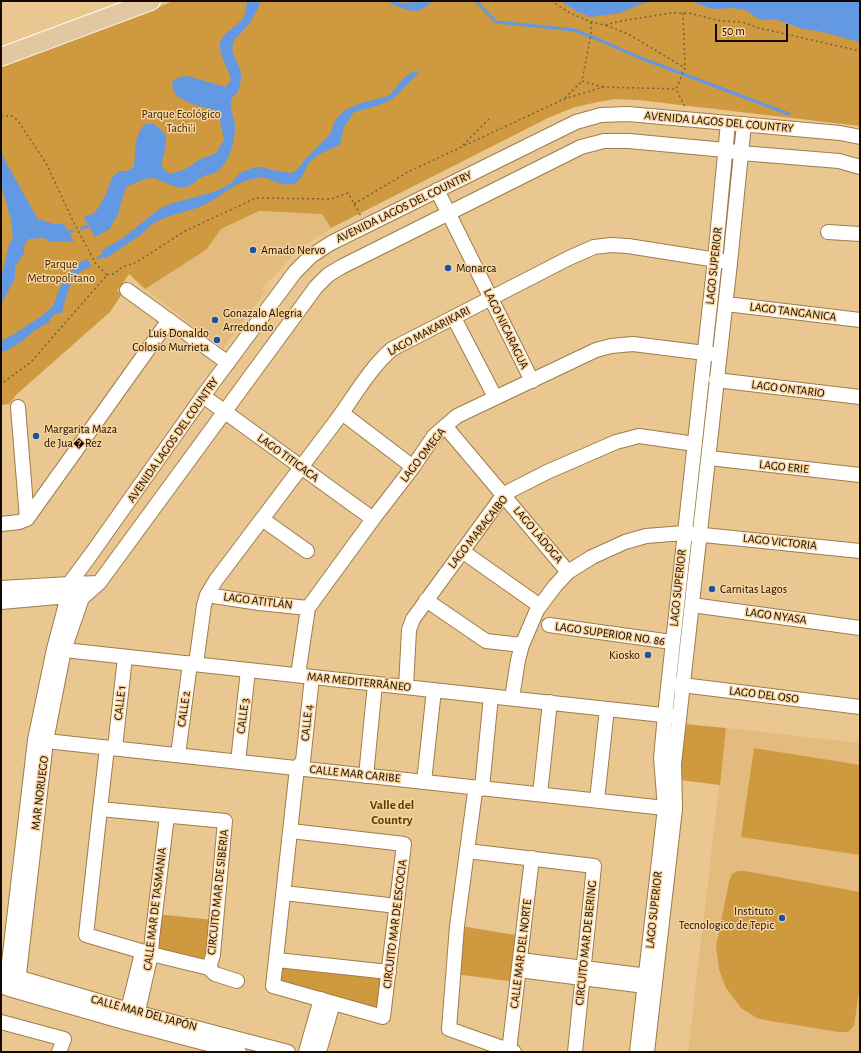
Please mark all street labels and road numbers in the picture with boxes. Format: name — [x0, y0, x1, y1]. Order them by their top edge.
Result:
street label: AVENIDA LAGOS DEL COUNTRY — [644, 108, 794, 136]
street label: AVENIDA LAGOS DEL COUNTRY — [334, 168, 474, 246]
street label: LAGO SUPERIOR — [703, 227, 725, 305]
street label: LAGO NICARAGUA — [480, 286, 532, 372]
street label: LAGO TANGANICA — [749, 300, 837, 324]
street label: LAGO MAKARIKARI — [385, 303, 473, 359]
street label: AVENIDA LAGOS DEL COUNTRY — [124, 375, 222, 505]
street label: LAGO ONTARIO — [751, 377, 825, 401]
street label: LAGO OMEGA — [397, 425, 449, 485]
street label: LAGO TITICACA — [254, 431, 322, 485]
street label: LAGO ERIE — [758, 457, 810, 477]
street label: LAGO MARACAIBO — [445, 493, 511, 571]
street label: LAGO LÁDOGA — [510, 504, 566, 566]
street label: LAGO VICTORIA — [742, 531, 818, 553]
street label: LAGO SUPERIOR — [667, 549, 689, 627]
street label: LAGO ATITLÁN — [222, 590, 294, 612]
street label: LAGO NYASA — [744, 605, 808, 627]
street label: LAGO SUPERIOR NO. 86 — [554, 619, 666, 649]
street label: MAR MEDITERRÁNEO — [306, 669, 412, 695]
street label: LAGO DEL OSO — [728, 684, 800, 706]
street label: CALLE 1 — [111, 685, 129, 721]
street label: CALLE 2 — [174, 690, 194, 728]
street label: CALLE 3 — [234, 697, 252, 735]
street label: CALLE 4 — [298, 704, 316, 742]
street label: MAR NORUEGO — [28, 755, 52, 831]
street label: CALLE MAR CARIBE — [309, 762, 401, 786]
street label: CIRCUITO MAR DE SIBERIA — [204, 828, 232, 956]
street label: CALLE MAR DE TASMANIA — [140, 847, 170, 971]
street label: CIRCUITO MAR DE ESCOCIA — [380, 859, 410, 989]
street label: LAGO SUPERIOR — [643, 871, 665, 949]
street label: CIRCUITO MAR DE BERING — [572, 880, 600, 1006]
street label: CALLE MAR DEL NORTE — [507, 899, 535, 1009]
street label: CALLE MAR DEL JAPÓN — [89, 992, 199, 1034]

